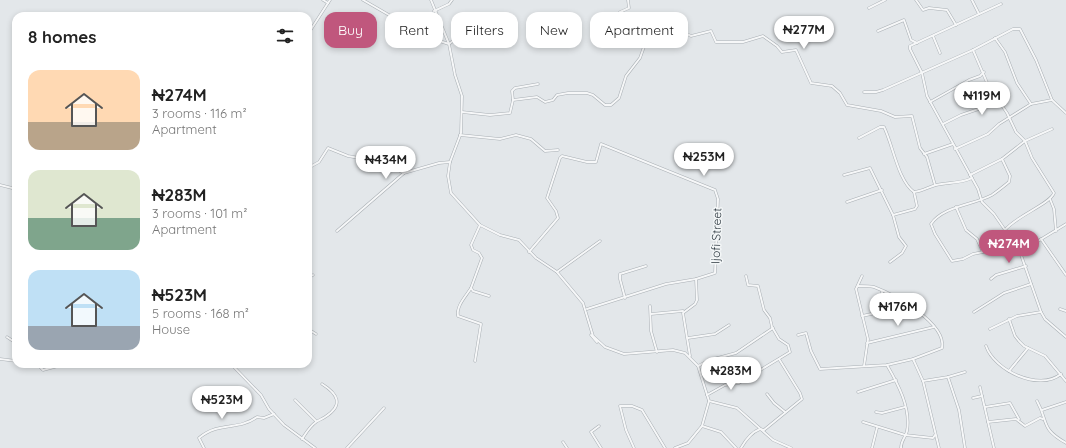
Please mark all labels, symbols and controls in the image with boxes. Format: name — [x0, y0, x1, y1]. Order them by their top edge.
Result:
chip: Buy — [324, 12, 377, 48]
chip: Rent — [385, 12, 443, 48]
chip: Filters — [451, 12, 518, 48]
chip: New — [526, 12, 582, 48]
chip: Apartment — [590, 12, 688, 48]
pin: ₦277M — [776, 16, 832, 50]
text: ₦277M — [783, 21, 825, 37]
icon: filters — [274, 25, 296, 47]
text: 8 homes — [28, 26, 97, 47]
pin: ₦119M — [954, 82, 1010, 116]
text: ₦274M — [152, 84, 207, 105]
icon: home — [60, 86, 108, 134]
text: ₦119M — [963, 87, 1001, 103]
text: 3 rooms · 116 m² — [152, 105, 247, 121]
text: Apartment — [152, 121, 217, 137]
pin: ₦253M — [676, 143, 732, 177]
pin: ₦434M — [358, 146, 414, 180]
text: ₦253M — [683, 148, 725, 164]
text: ₦434M — [365, 151, 407, 167]
text: ₦283M — [152, 184, 207, 205]
icon: home — [60, 186, 108, 234]
text: 3 rooms · 101 m² — [152, 205, 247, 221]
street label: Ijofi Street — [708, 208, 724, 264]
text: Apartment — [152, 221, 217, 237]
pin: ₦274M — [981, 230, 1037, 264]
text: ₦274M — [988, 235, 1030, 251]
text: ₦523M — [152, 284, 207, 305]
icon: home — [60, 286, 108, 334]
pin: ₦176M — [870, 293, 926, 327]
text: ₦176M — [878, 298, 918, 314]
text: 5 rooms · 168 m² — [152, 305, 249, 321]
text: House — [152, 321, 190, 337]
pin: ₦283M — [703, 357, 759, 391]
text: ₦283M — [710, 362, 752, 378]
pin: ₦523M — [194, 386, 250, 420]
text: ₦523M — [201, 391, 243, 407]

